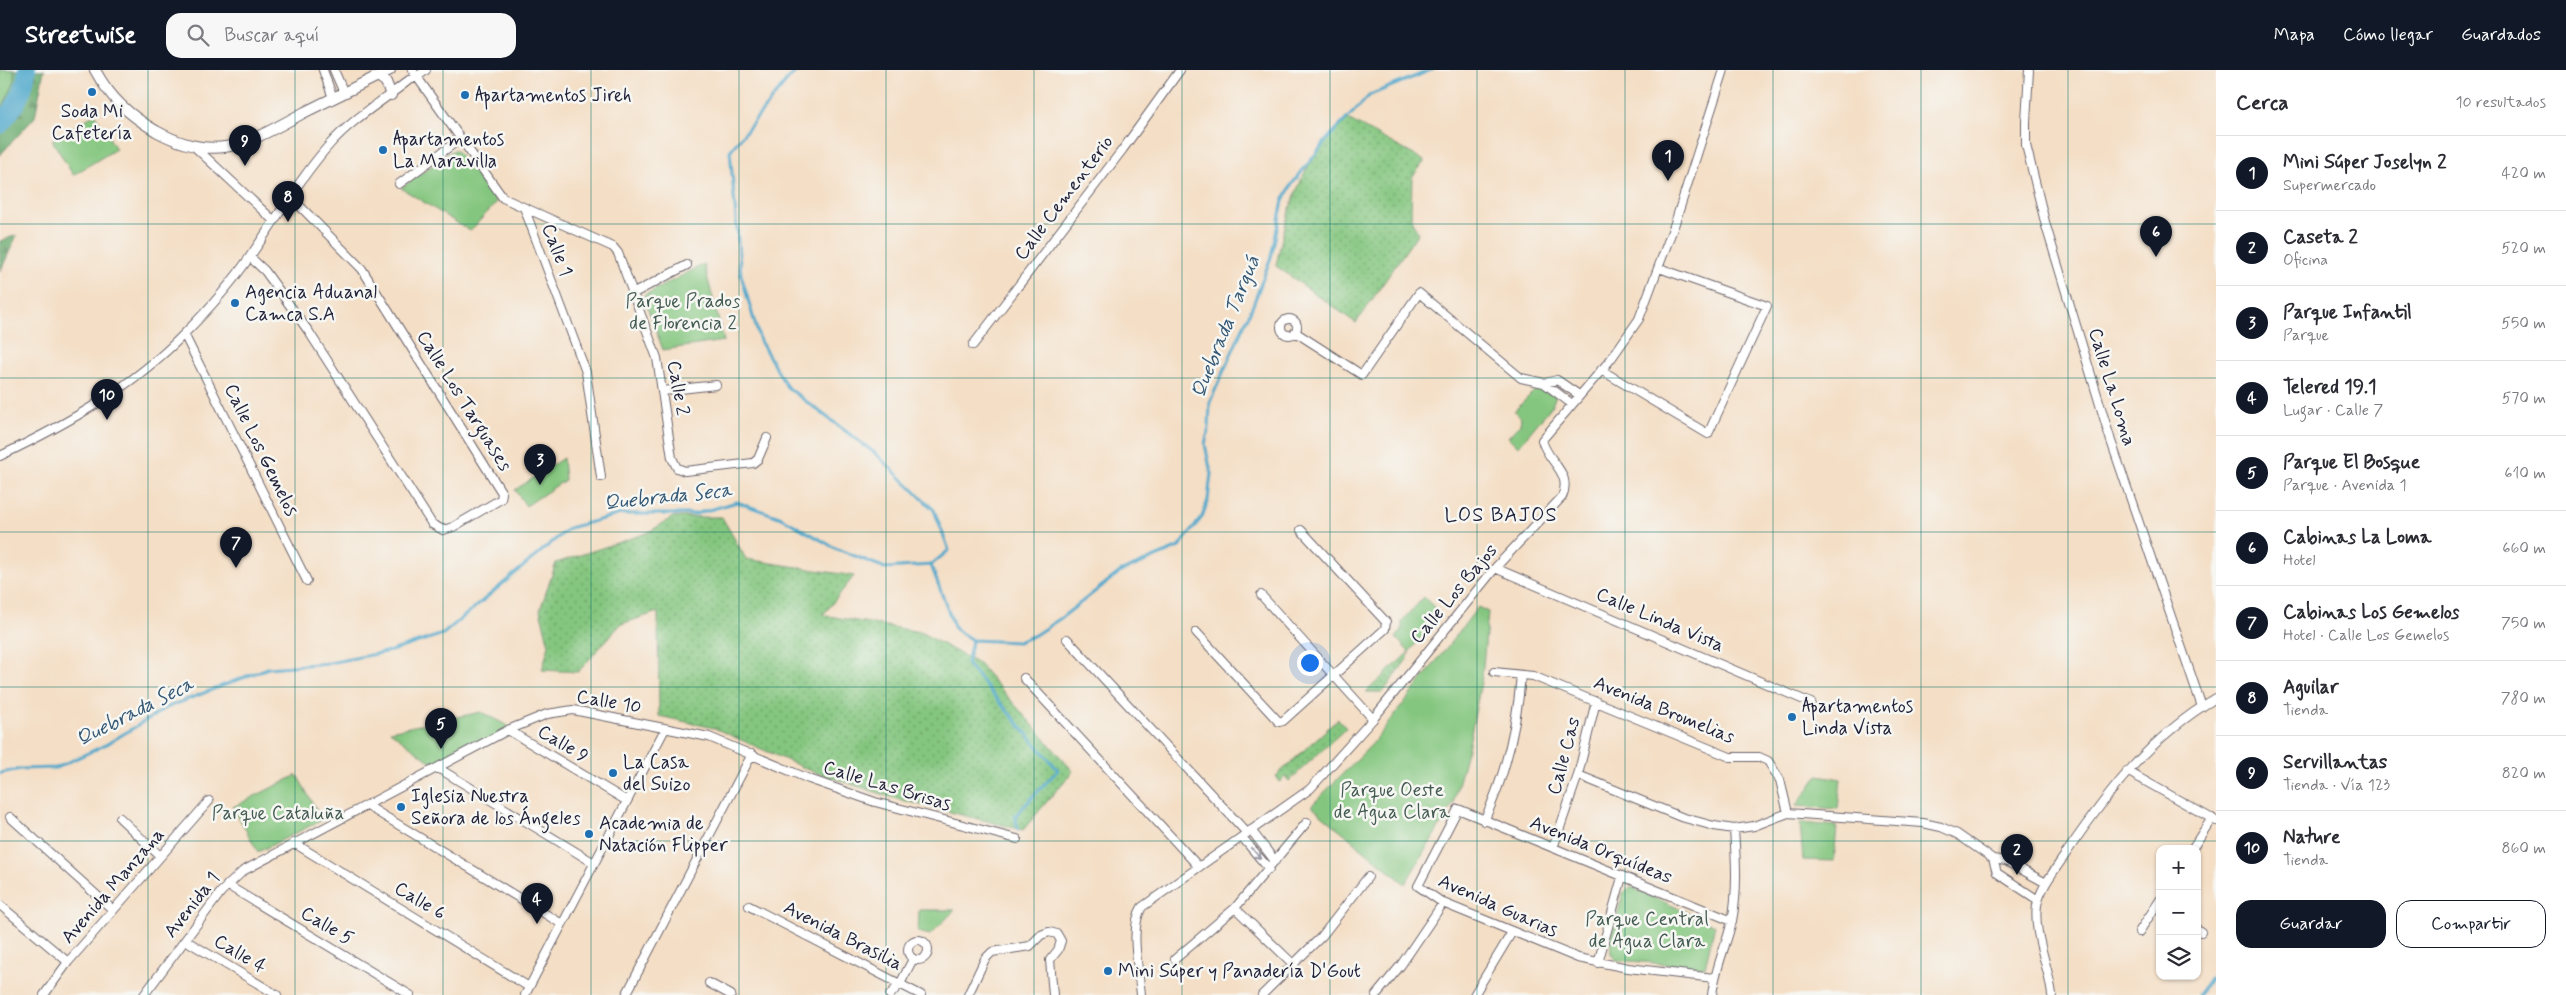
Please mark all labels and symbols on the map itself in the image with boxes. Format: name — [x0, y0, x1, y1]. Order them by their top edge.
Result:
place label: Apartamentos Jireh — [475, 83, 632, 110]
marker: Soda Mi Cafetería — [86, 86, 98, 98]
marker: Apartamentos Jireh — [459, 89, 471, 101]
place label: Soda Mi Cafetería — [52, 99, 132, 146]
pin: 9 — [229, 125, 261, 166]
place label: Apartamentos La Maravilla — [393, 127, 504, 174]
street label: Calle Cementerio — [1009, 130, 1119, 266]
pin: 1 — [1652, 140, 1684, 181]
marker: Apartamentos La Maravilla — [377, 144, 389, 156]
pin: 8 — [272, 181, 304, 222]
pin: 6 — [2140, 216, 2172, 257]
street label: Calle 1 — [536, 220, 578, 280]
water label: Quebrada Targuá — [1185, 251, 1267, 402]
place label: Agencia Aduanal Camca S.A — [245, 280, 377, 327]
park label: Parque Prados de Florencia 2 — [626, 289, 741, 336]
marker: Agencia Aduanal Camca S.A — [229, 297, 241, 309]
street label: Calle La Loma — [2082, 325, 2142, 449]
street label: Calle Los Targuases — [408, 326, 518, 478]
street label: Calle 2 — [661, 359, 695, 417]
pin: 10 — [91, 379, 123, 420]
street label: Calle Los Gemelos — [218, 380, 304, 520]
pin: 3 — [524, 444, 556, 485]
water label: Quebrada Seca — [603, 477, 734, 517]
district label: LOS BAJOS — [1444, 502, 1558, 529]
pin: 7 — [220, 527, 252, 568]
street label: Calle Los Bajos — [1405, 539, 1503, 649]
street label: Calle Linda Vista — [1592, 582, 1728, 658]
your location — [1297, 650, 1323, 676]
water label: Quebrada Seca — [72, 670, 199, 753]
street label: Avenida Bromelias — [1590, 670, 1739, 750]
street label: Calle 10 — [575, 684, 643, 720]
place label: Apartamentos Linda Vista — [1802, 694, 1913, 741]
pin: 5 — [425, 708, 457, 749]
marker: Apartamentos Linda Vista — [1786, 711, 1798, 723]
street label: Calle Cas — [1542, 714, 1586, 798]
street label: Calle 9 — [533, 719, 593, 769]
place label: La Casa del Suizo — [623, 750, 691, 797]
street label: Calle Las Brisas — [820, 755, 954, 817]
marker: La Casa del Suizo — [607, 767, 619, 779]
park label: Parque Oeste de Agua Clara — [1334, 778, 1451, 826]
place label: Iglesia Nuestra Señora de los Ángeles — [411, 784, 581, 834]
park label: Parque Cataluña — [212, 801, 344, 826]
marker: Iglesia Nuestra Señora de los Ángeles — [395, 801, 407, 813]
street label: Avenida Orquídeas — [1526, 810, 1676, 890]
place label: Academia de Natación Flipper — [599, 811, 728, 858]
street label: Avenida Manzana — [56, 823, 170, 949]
marker: Academia de Natación Flipper — [583, 828, 595, 840]
pin: 2 — [2001, 834, 2033, 875]
one-way arrow — [1250, 846, 1261, 859]
street label: Avenida 1 — [158, 867, 226, 943]
street label: Avenida Guarias — [1434, 868, 1562, 944]
street label: Calle 6 — [390, 876, 450, 926]
pin: 4 — [521, 883, 553, 924]
street label: Avenida Brasilia — [779, 895, 907, 977]
street label: Calle 5 — [296, 901, 358, 951]
park label: Parque Central de Agua Clara — [1585, 907, 1709, 955]
street label: Calle 4 — [209, 929, 271, 979]
place label: Mini Súper y Panadería D'Gout — [1118, 959, 1361, 984]
marker: Mini Súper y Panadería D'Gout — [1102, 965, 1114, 977]

